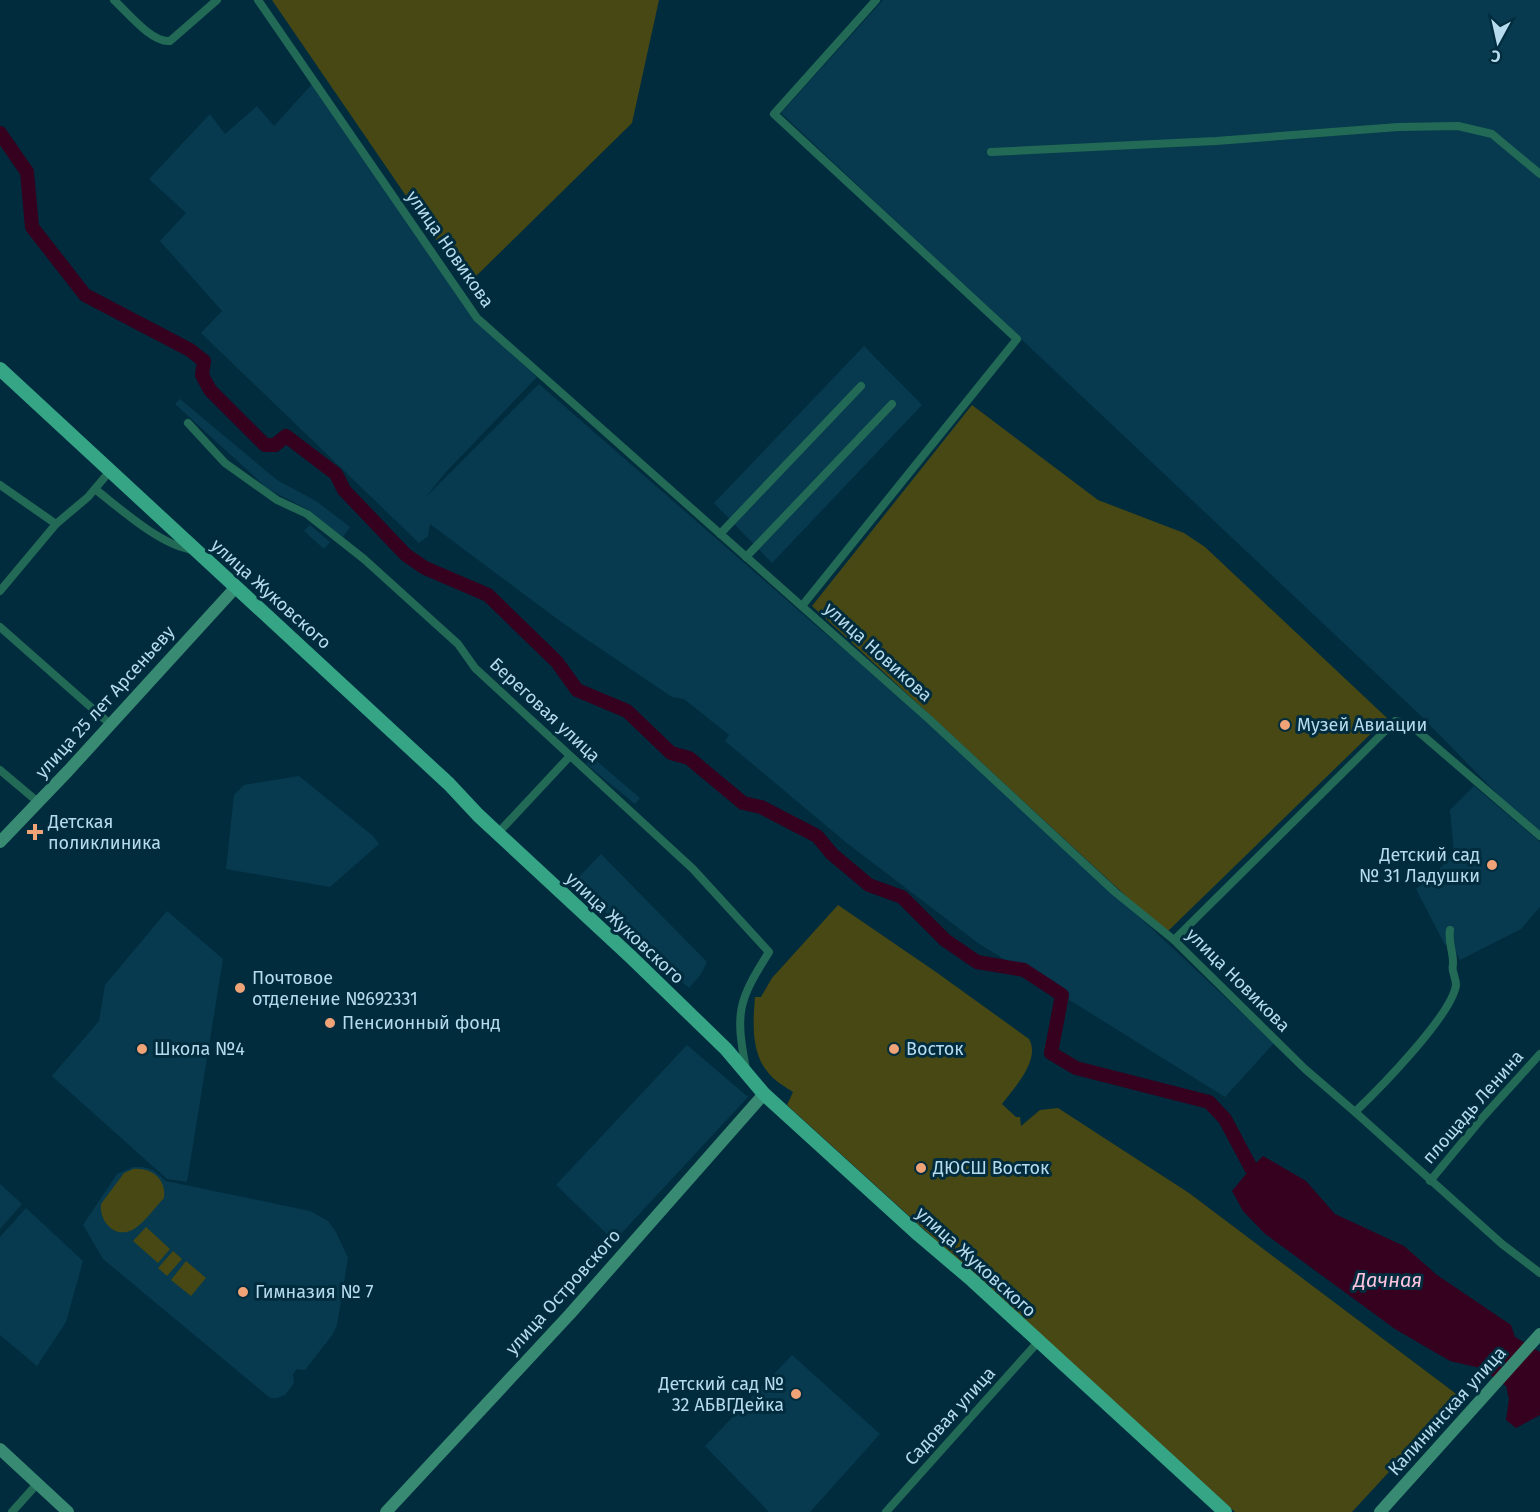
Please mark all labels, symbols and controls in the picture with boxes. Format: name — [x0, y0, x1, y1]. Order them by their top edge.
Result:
north arrow — [1468, 12, 1528, 72]
text: С — [1489, 46, 1502, 66]
street label: улица Новикова — [401, 186, 499, 312]
street label: улица Жуковского — [206, 534, 336, 654]
street label: улица Новикова — [819, 598, 937, 706]
street label: улица 25 лет Арсеньеву — [31, 621, 179, 783]
street label: Береговая улица — [485, 653, 605, 767]
place label: Музей Авиации — [1297, 714, 1427, 736]
marker: Музей Авиации — [1278, 718, 1292, 732]
place label: Детская поликлиника — [47, 811, 161, 854]
marker: Детская поликлиника — [26, 823, 44, 841]
place label: Детский сад № 31 Ладушки — [1359, 844, 1480, 887]
marker: Детский сад № 31 Ладушки — [1485, 858, 1499, 872]
street label: улица Жуковского — [561, 867, 689, 989]
street label: улица Новикова — [1181, 923, 1295, 1037]
place label: Почтовое отделение №692331 — [252, 967, 418, 1010]
marker: Почтовое отделение №692331 — [233, 981, 247, 995]
place label: Пенсионный фонд — [342, 1012, 501, 1034]
marker: Пенсионный фонд — [323, 1016, 337, 1030]
place label: Школа №4 — [154, 1038, 245, 1060]
place label: Восток — [906, 1038, 964, 1060]
marker: Школа №4 — [135, 1042, 149, 1056]
marker: Восток — [887, 1042, 901, 1056]
street label: площадь Ленина — [1418, 1046, 1528, 1168]
place label: ДЮСШ Восток — [932, 1157, 1050, 1179]
marker: ДЮСШ Восток — [914, 1161, 928, 1175]
street label: улица Жуковского — [911, 1202, 1041, 1322]
street label: улица Островского — [501, 1225, 625, 1359]
water label: Дачная — [1352, 1268, 1422, 1292]
place label: Гимназия № 7 — [255, 1281, 374, 1303]
marker: Гимназия № 7 — [236, 1285, 250, 1299]
street label: Калининская улица — [1383, 1342, 1511, 1480]
street label: Садовая улица — [900, 1362, 1000, 1470]
place label: Детский сад № 32 АБВГДейка — [657, 1373, 784, 1416]
marker: Детский сад № 32 АБВГДейка — [789, 1387, 803, 1401]

